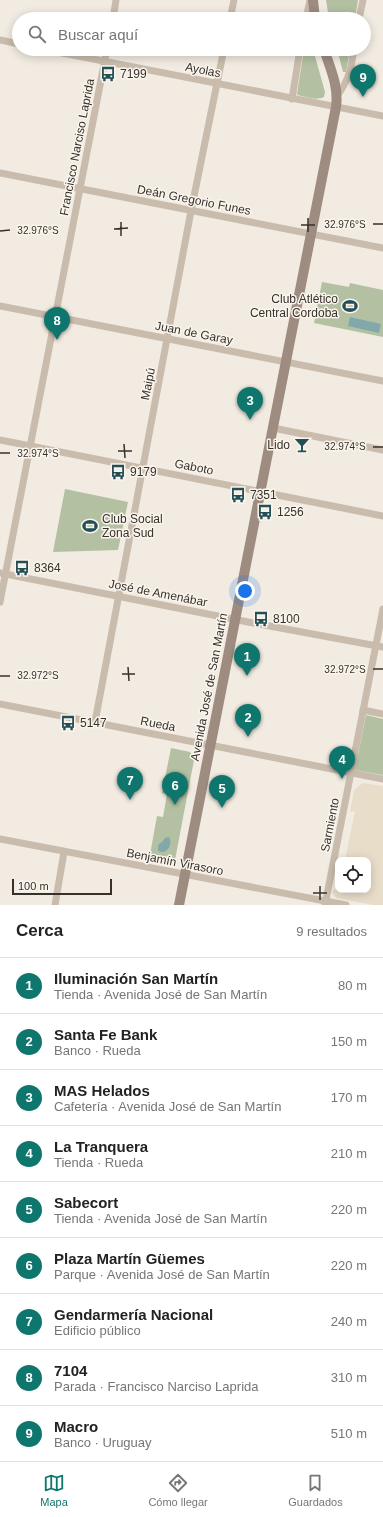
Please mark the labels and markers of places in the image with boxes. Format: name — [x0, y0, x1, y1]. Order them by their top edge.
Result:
pin: 9 — [350, 64, 376, 97]
bus stop icon: 7199 — [99, 65, 117, 83]
place label: 7199 — [120, 67, 147, 81]
place label: Club Atlético Central Cordoba — [250, 292, 338, 320]
sports icon: Club Atlético Central Cordoba — [341, 297, 359, 315]
pin: 8 — [44, 307, 70, 340]
pin: 3 — [237, 387, 263, 420]
bar icon: Lido — [293, 436, 311, 454]
place label: Lido — [267, 438, 290, 452]
bus stop icon: 9179 — [109, 463, 127, 481]
place label: 9179 — [130, 465, 157, 479]
bus stop icon: 7351 — [229, 486, 247, 504]
place label: 7351 — [250, 488, 277, 502]
bus stop icon: 1256 — [256, 503, 274, 521]
place label: 1256 — [277, 505, 304, 519]
place label: Club Social Zona Sud — [102, 512, 163, 540]
sports icon: Club Social Zona Sud — [81, 517, 99, 535]
bus stop icon: 8364 — [13, 559, 31, 577]
place label: 8364 — [34, 561, 61, 575]
bus stop icon: 8100 — [252, 610, 270, 628]
place label: 8100 — [273, 612, 300, 626]
pin: 1 — [234, 643, 260, 676]
pin: 2 — [235, 704, 261, 737]
bus stop icon: 5147 — [59, 714, 77, 732]
place label: 5147 — [80, 716, 107, 730]
pin: 4 — [329, 746, 355, 779]
pin: 7 — [117, 767, 143, 800]
pin: 6 — [162, 772, 188, 805]
pin: 5 — [209, 775, 235, 808]

